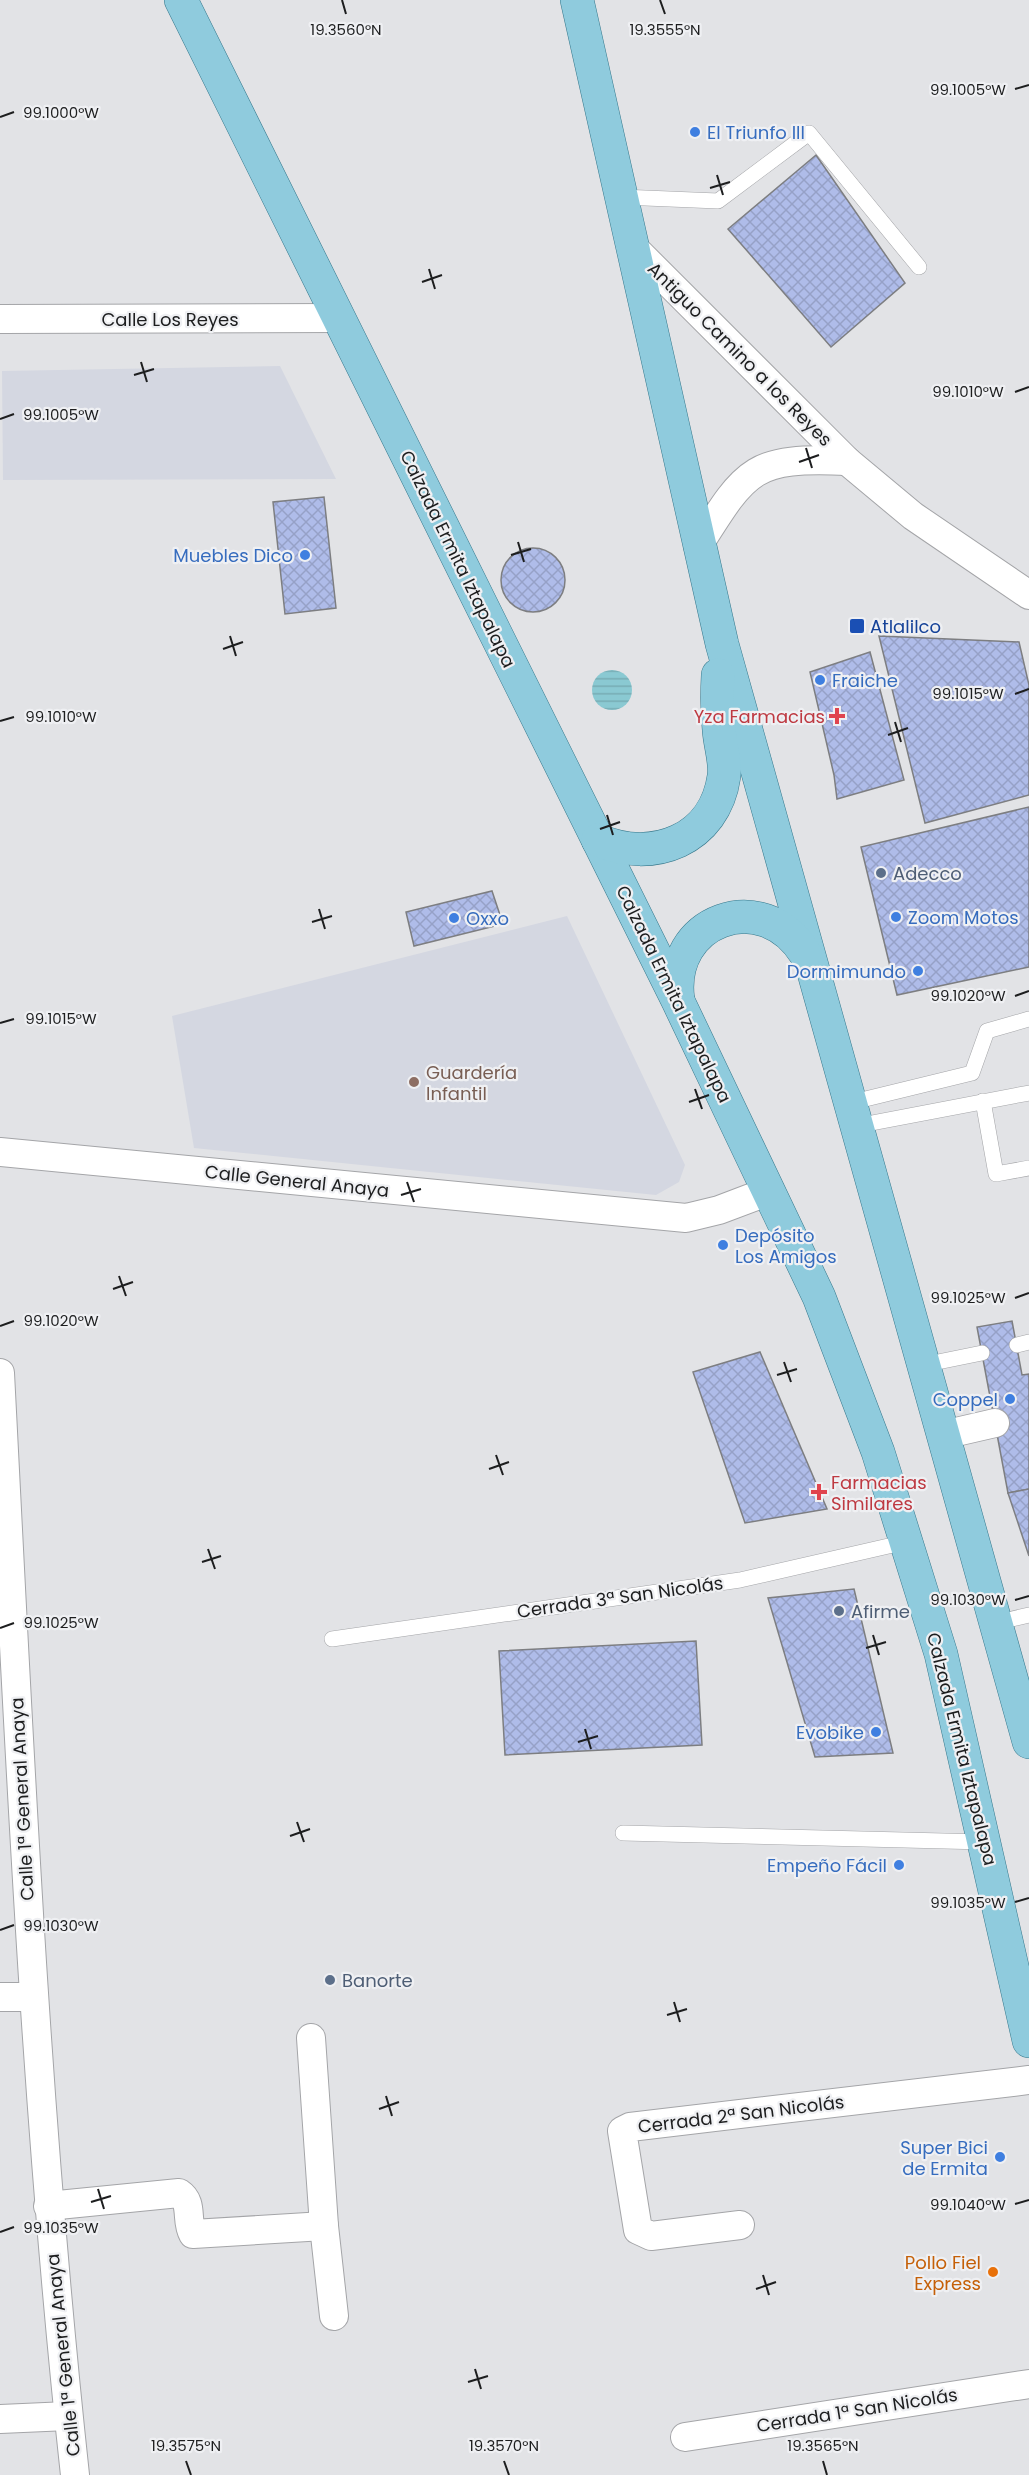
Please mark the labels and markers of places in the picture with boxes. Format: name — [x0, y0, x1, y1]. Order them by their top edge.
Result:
place label: El Triunfo III — [707, 120, 805, 145]
marker: El Triunfo III — [688, 125, 702, 139]
place label: Muebles Dico — [173, 543, 293, 568]
marker: Muebles Dico — [298, 548, 312, 562]
place label: Atlalilco — [870, 614, 941, 639]
marker: Atlalilco — [848, 617, 866, 635]
place label: Fraiche — [832, 668, 898, 693]
marker: Fraiche — [813, 673, 827, 687]
place label: Yza Farmacias — [694, 704, 825, 729]
marker: Yza Farmacias — [830, 709, 844, 723]
place label: Adecco — [893, 861, 962, 886]
marker: Adecco — [874, 866, 888, 880]
place label: Zoom Motos — [908, 905, 1019, 930]
place label: Oxxo — [466, 906, 509, 931]
marker: Zoom Motos — [889, 910, 903, 924]
marker: Oxxo — [447, 911, 461, 925]
place label: Dormimundo — [787, 959, 906, 984]
marker: Dormimundo — [911, 964, 925, 978]
place label: Guardería Infantil — [426, 1060, 517, 1106]
marker: Guardería Infantil — [407, 1075, 421, 1089]
place label: Depósito Los Amigos — [735, 1223, 837, 1269]
marker: Depósito Los Amigos — [716, 1238, 730, 1252]
place label: Coppel — [933, 1387, 998, 1412]
marker: Coppel — [1003, 1392, 1017, 1406]
place label: Farmacias Similares — [831, 1470, 927, 1516]
marker: Farmacias Similares — [812, 1485, 826, 1499]
place label: Afirme — [851, 1599, 910, 1624]
marker: Afirme — [832, 1604, 846, 1618]
place label: Evobike — [796, 1720, 864, 1745]
marker: Evobike — [869, 1725, 883, 1739]
place label: Empeño Fácil — [767, 1853, 887, 1878]
marker: Empeño Fácil — [892, 1858, 906, 1872]
place label: Banorte — [342, 1968, 413, 1993]
marker: Banorte — [323, 1973, 337, 1987]
place label: Super Bici de Ermita — [900, 2135, 988, 2181]
marker: Super Bici de Ermita — [993, 2150, 1007, 2164]
place label: Pollo Fiel Express — [905, 2250, 981, 2296]
marker: Pollo Fiel Express — [986, 2265, 1000, 2279]

